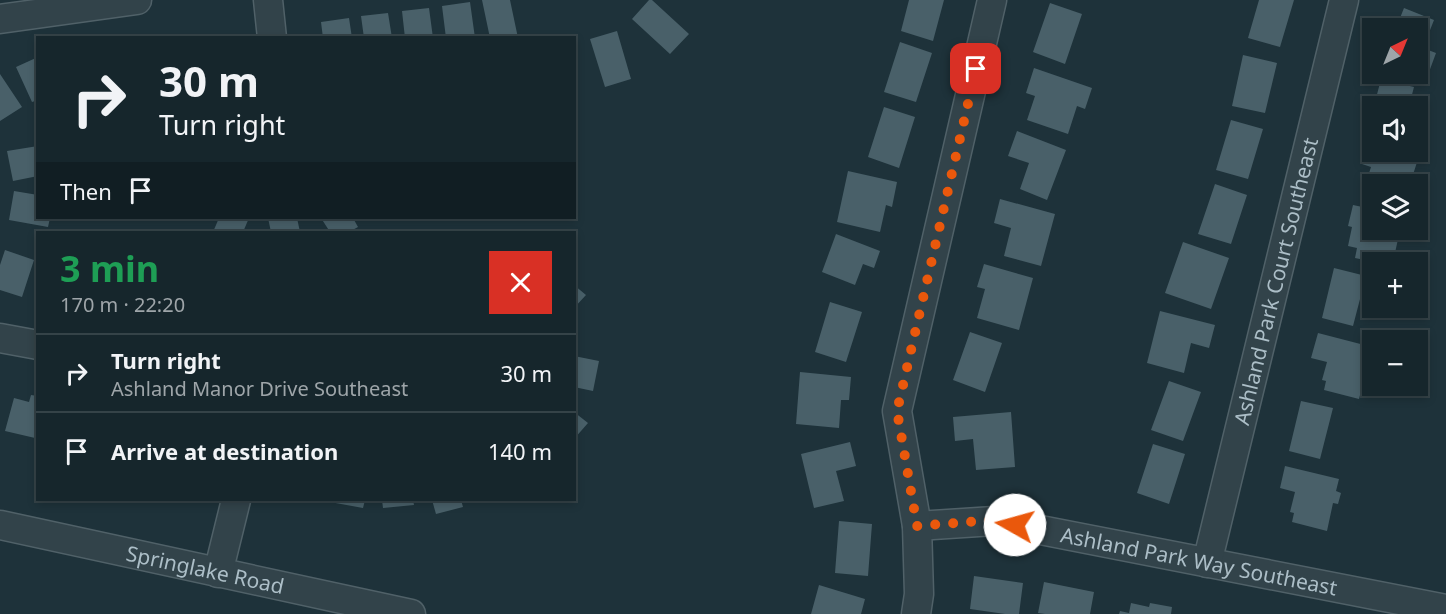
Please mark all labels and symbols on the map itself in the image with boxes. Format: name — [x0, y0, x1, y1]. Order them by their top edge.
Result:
north arrow — [1362, 18, 1428, 84]
pin — [950, 43, 1001, 94]
street label: Ashland Park Court Southeast — [1227, 134, 1324, 428]
position arrow — [983, 493, 1047, 557]
street label: Ashland Park Way Southeast — [1058, 520, 1340, 602]
street label: Springlake Road — [124, 539, 287, 600]

